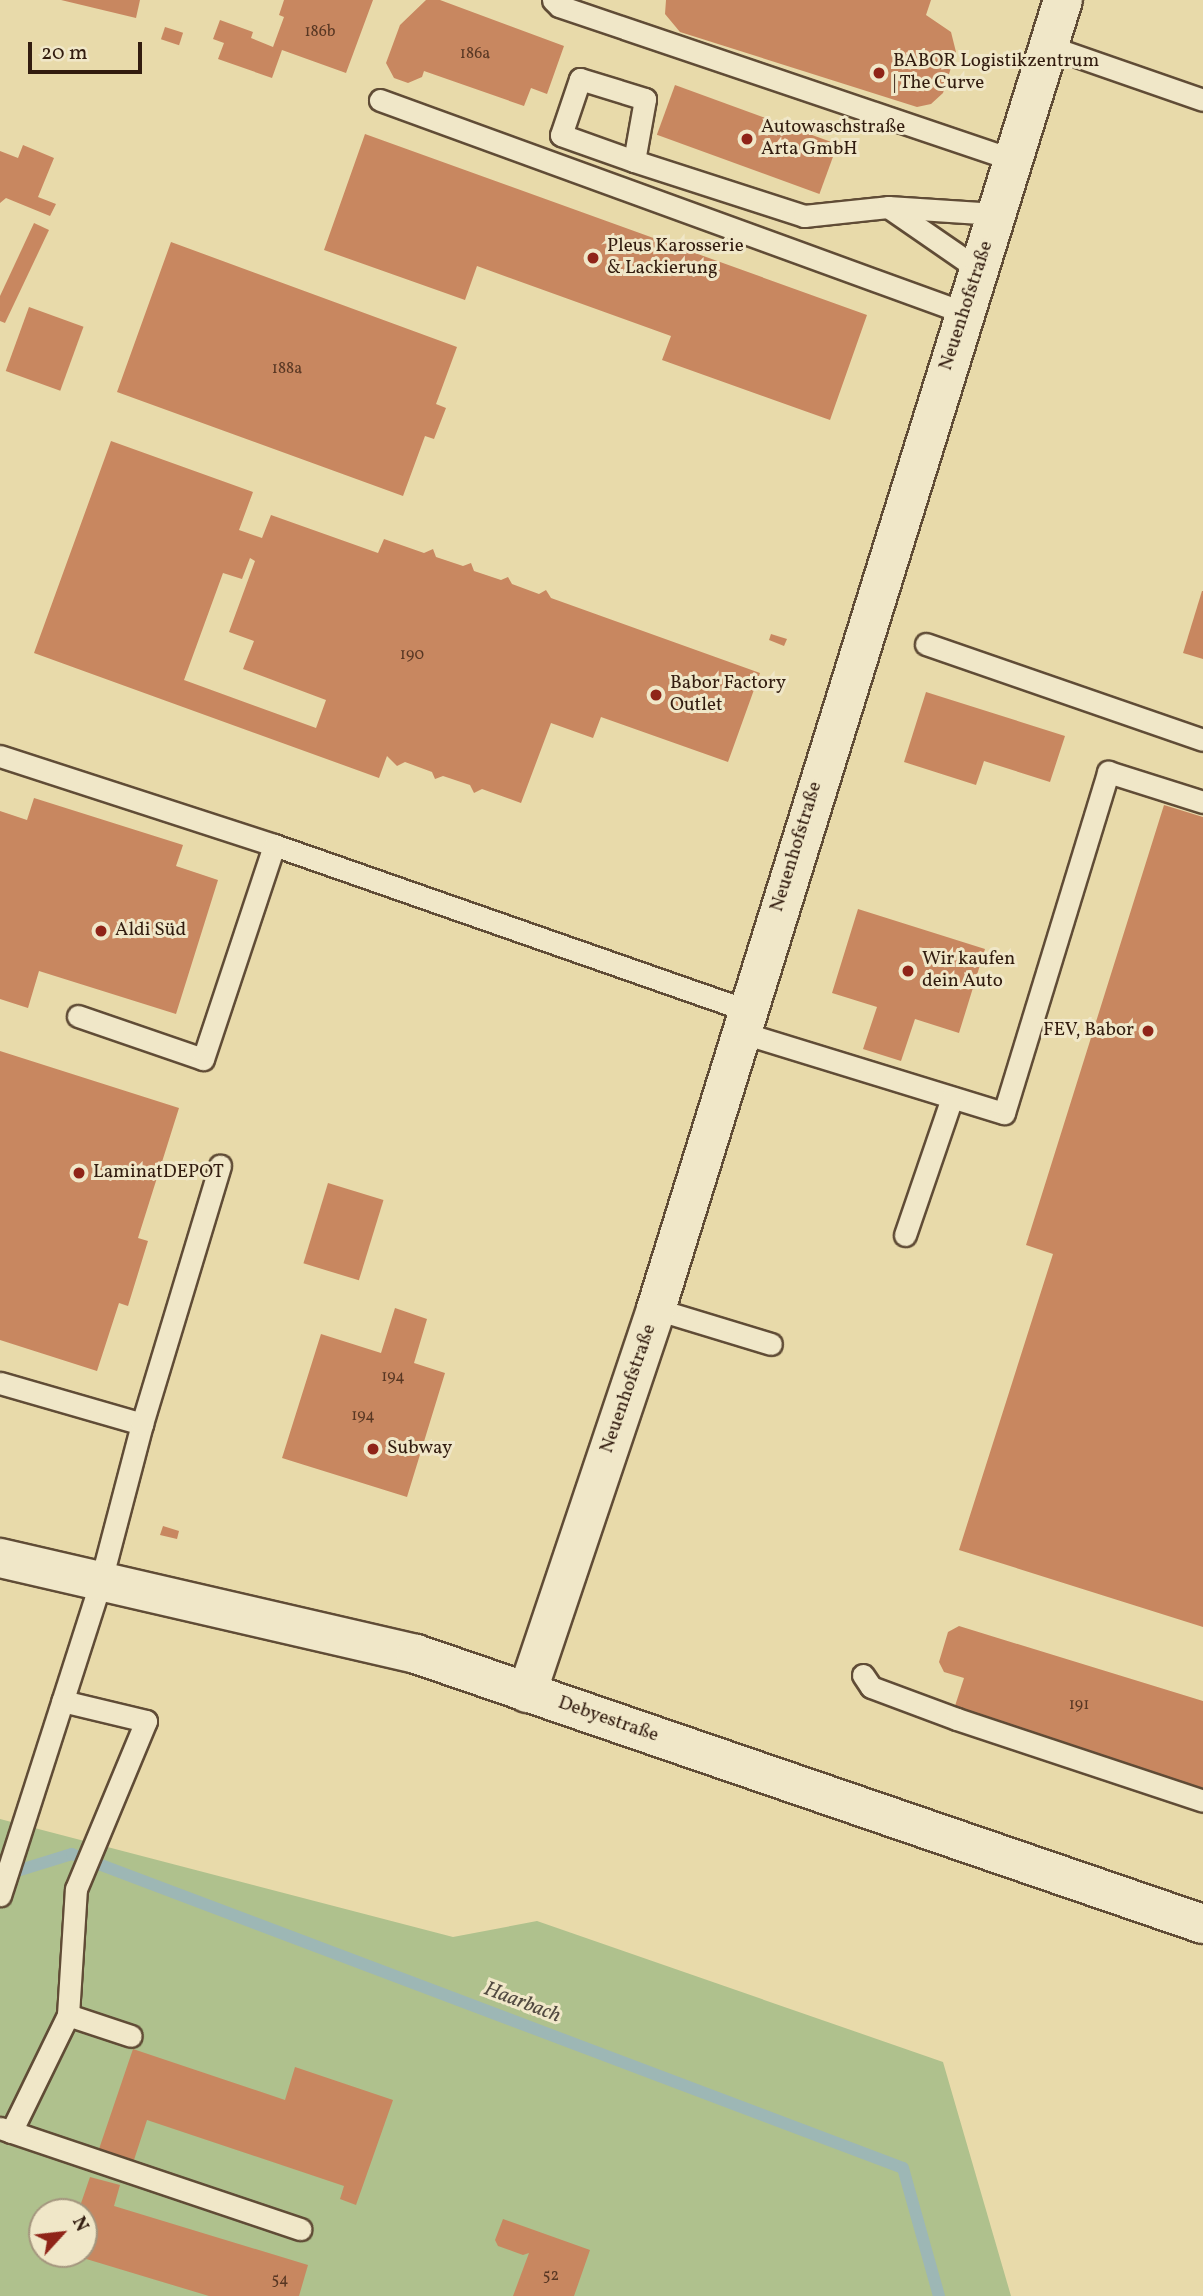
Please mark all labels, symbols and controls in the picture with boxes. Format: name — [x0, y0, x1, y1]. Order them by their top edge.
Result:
house number: 186b — [304, 22, 336, 42]
scale bar — [32, 28, 145, 72]
text: 20 m — [41, 39, 87, 68]
house number: 186a — [460, 44, 490, 64]
place label: BABOR Logistikzentrum | The Curve — [893, 51, 1099, 95]
marker: BABOR Logistikzentrum | The Curve — [871, 65, 887, 81]
place label: Autowaschstraße Arta GmbH — [761, 117, 905, 161]
marker: Autowaschstraße Arta GmbH — [739, 131, 755, 147]
place label: Pleus Karosserie & Lackierung — [607, 236, 744, 280]
street label: Neuenhofstraße — [935, 238, 999, 374]
marker: Pleus Karosserie & Lackierung — [585, 250, 601, 266]
house number: 188a — [272, 359, 302, 379]
house number: 190 — [400, 645, 424, 665]
place label: Babor Factory Outlet — [670, 673, 786, 717]
marker: Babor Factory Outlet — [648, 687, 664, 703]
street label: Neuenhofstraße — [766, 779, 828, 915]
place label: Aldi Süd — [115, 920, 186, 942]
marker: Aldi Süd — [93, 923, 109, 939]
place label: Wir kaufen dein Auto — [922, 949, 1015, 993]
marker: Wir kaufen dein Auto — [900, 963, 916, 979]
place label: FEV, Babor — [1043, 1020, 1134, 1042]
marker: FEV, Babor — [1140, 1023, 1156, 1039]
place label: LaminatDEPOT — [93, 1162, 224, 1184]
marker: LaminatDEPOT — [71, 1165, 87, 1181]
street label: Neuenhofstraße — [596, 1322, 662, 1456]
house number: 194 — [381, 1367, 405, 1387]
house number: 194 — [351, 1406, 375, 1426]
place label: Subway — [387, 1438, 452, 1460]
marker: Subway — [365, 1441, 381, 1457]
street label: Debyestraße — [555, 1692, 661, 1748]
house number: 191 — [1069, 1695, 1089, 1715]
water label: Haarbach — [480, 1977, 564, 2029]
north arrow — [28, 2198, 98, 2268]
text: N — [65, 2212, 95, 2236]
house number: 52 — [543, 2266, 559, 2286]
house number: 54 — [271, 2270, 289, 2290]

